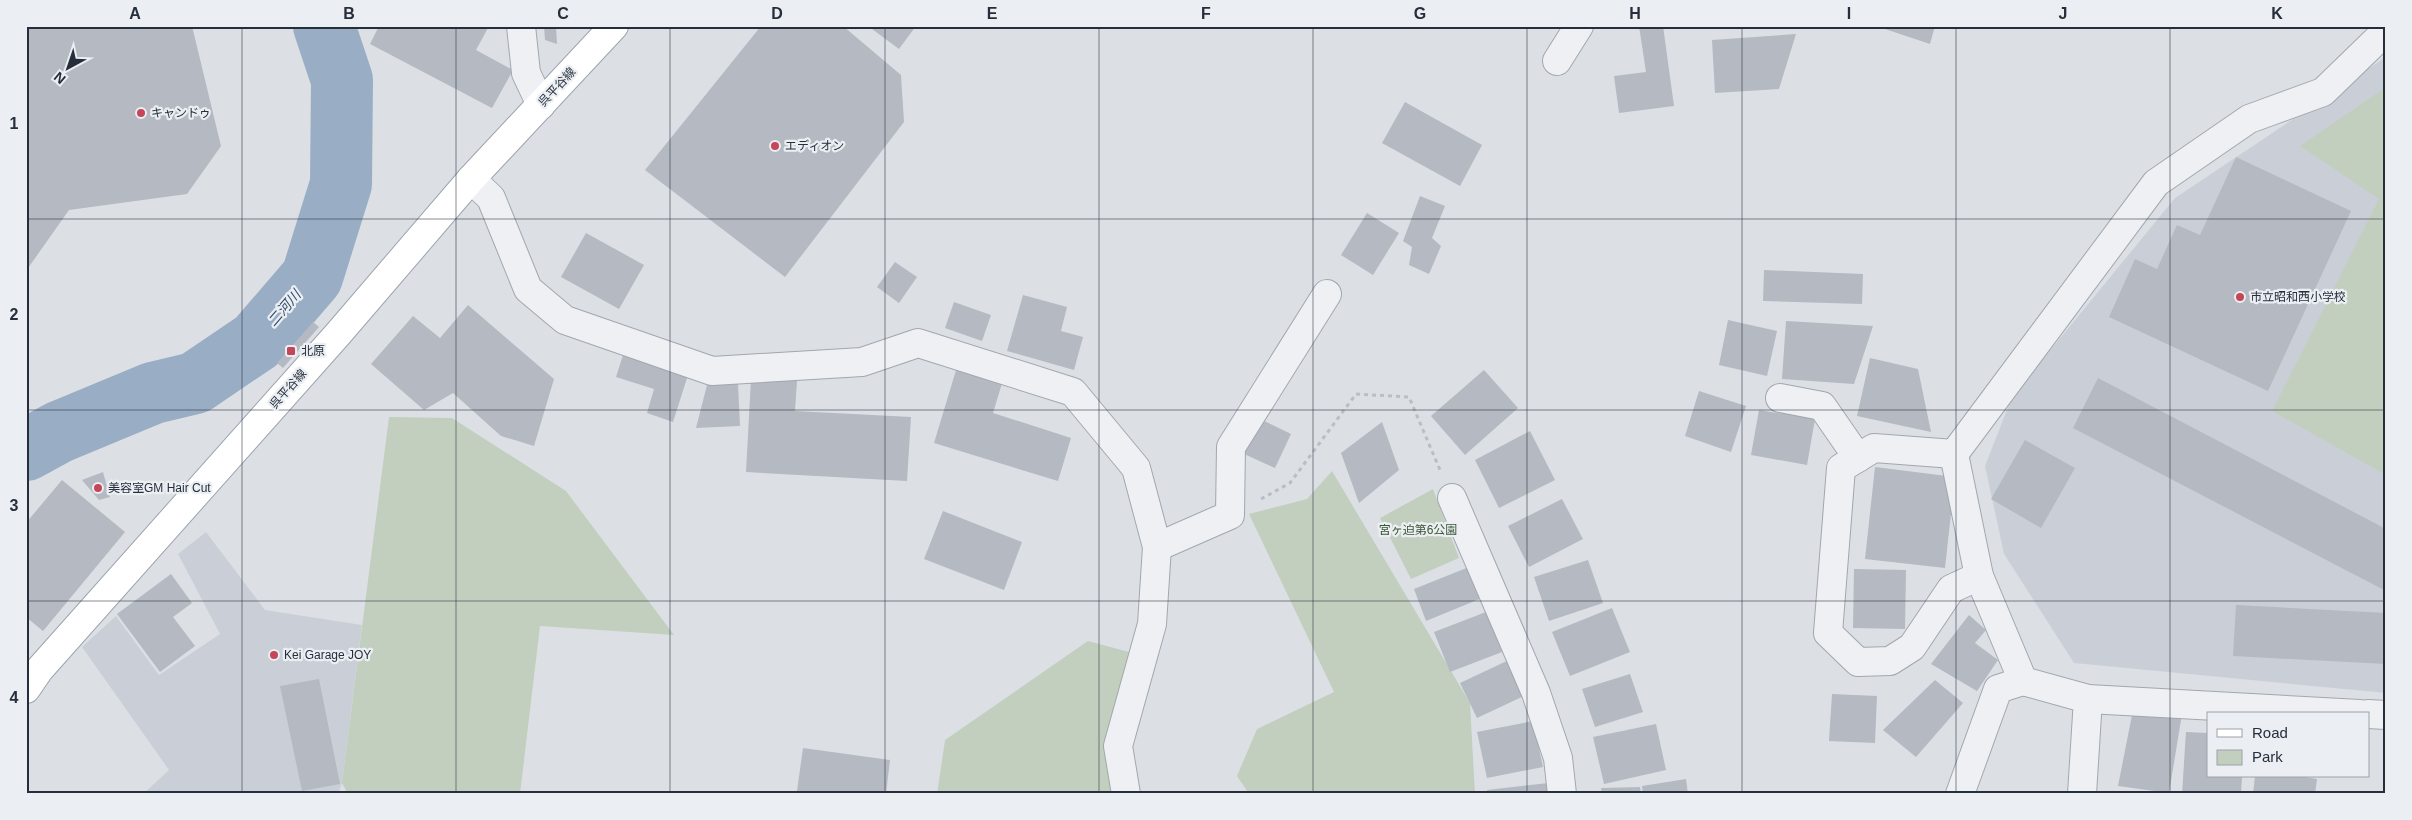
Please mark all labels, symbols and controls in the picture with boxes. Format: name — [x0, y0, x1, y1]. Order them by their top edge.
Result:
text: A — [129, 5, 141, 22]
text: B — [343, 5, 355, 22]
text: C — [557, 5, 569, 22]
text: D — [771, 5, 783, 22]
text: E — [987, 5, 998, 22]
text: F — [1201, 5, 1211, 22]
text: G — [1414, 5, 1426, 22]
text: H — [1629, 5, 1641, 22]
text: I — [1847, 5, 1851, 22]
text: J — [2059, 5, 2067, 22]
text: K — [2271, 5, 2283, 22]
north arrow — [42, 42, 92, 92]
street label: 呉平谷線 — [536, 65, 578, 109]
text: N — [51, 69, 69, 87]
place label: キャンドゥ — [151, 106, 211, 120]
marker: キャンドゥ — [135, 107, 147, 119]
text: 1 — [10, 115, 19, 132]
place label: エディオン — [785, 139, 844, 153]
marker: エディオン — [769, 140, 781, 152]
water label: 二河川 — [264, 285, 305, 329]
place label: 市立昭和西小学校 — [2250, 290, 2346, 304]
marker: 市立昭和西小学校 — [2234, 291, 2246, 303]
text: 2 — [10, 306, 19, 323]
place label: 北原 — [301, 344, 325, 358]
marker: 北原 — [285, 345, 297, 357]
street label: 呉平谷線 — [267, 366, 309, 412]
place label: 美容室GM Hair Cut — [108, 481, 211, 495]
marker: 美容室GM Hair Cut — [92, 482, 104, 494]
text: 3 — [10, 497, 19, 514]
park label: 宮ヶ迫第6公園 — [1379, 523, 1457, 537]
place label: Kei Garage JOY — [284, 648, 371, 662]
marker: Kei Garage JOY — [268, 649, 280, 661]
text: 4 — [10, 689, 19, 706]
legend — [2207, 712, 2370, 778]
text: Road — [2252, 724, 2288, 741]
text: Park — [2252, 748, 2283, 765]

